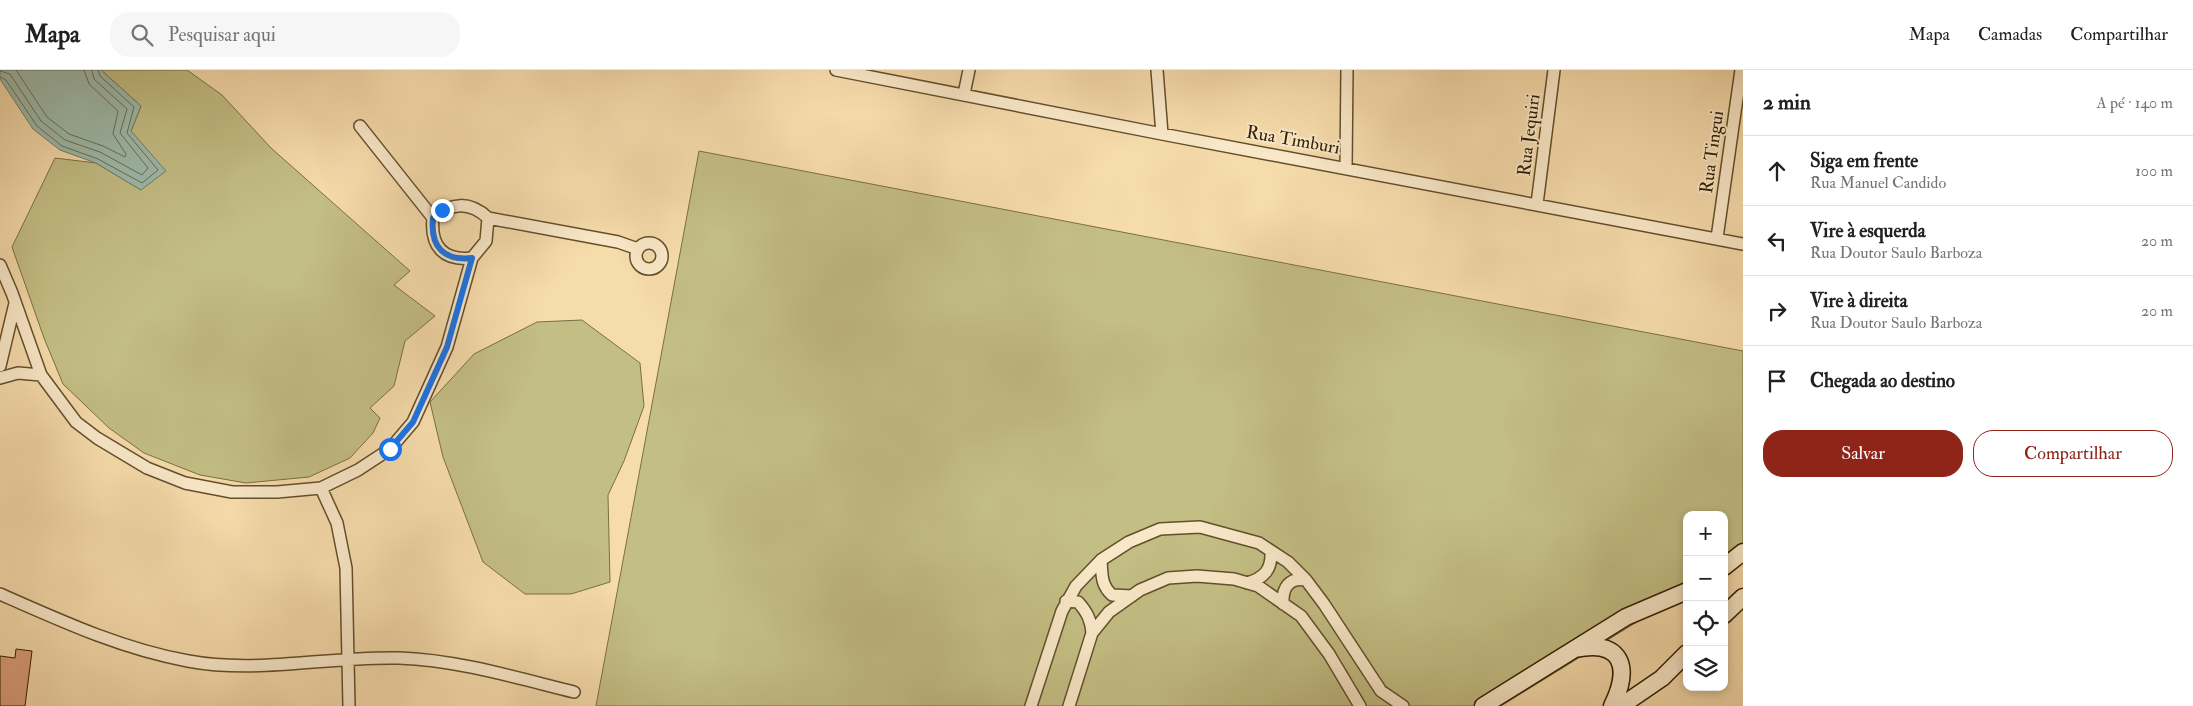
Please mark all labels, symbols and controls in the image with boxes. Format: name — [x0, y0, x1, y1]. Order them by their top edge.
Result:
search box — [110, 12, 460, 57]
text: Mapa — [25, 19, 80, 50]
icon: search — [128, 21, 156, 49]
text: Pesquisar aqui — [168, 23, 276, 47]
text: Mapa — [1909, 23, 1950, 46]
text: Camadas — [1978, 23, 2042, 46]
text: Compartilhar — [2070, 23, 2168, 46]
text: 2 min — [1763, 89, 1811, 116]
street label: Rua Jequiri — [1513, 92, 1545, 177]
text: A pé · 140 m — [2097, 93, 2173, 113]
street label: Rua Tingui — [1695, 109, 1729, 195]
street label: Rua Timburi — [1244, 120, 1342, 160]
text: Siga em frente — [1810, 149, 1918, 173]
icon: ahead — [1763, 157, 1791, 185]
text: 100 m — [2135, 161, 2173, 181]
text: Rua Manuel Candido — [1810, 173, 1946, 193]
route end — [431, 199, 454, 222]
text: Vire à esquerda — [1810, 219, 1925, 243]
icon: left — [1763, 227, 1791, 255]
text: 20 m — [2141, 231, 2173, 251]
text: Rua Doutor Saulo Barboza — [1810, 243, 1982, 263]
text: Vire à direita — [1810, 289, 1907, 313]
icon: right — [1763, 297, 1791, 325]
text: 20 m — [2141, 301, 2173, 321]
text: Rua Doutor Saulo Barboza — [1810, 313, 1982, 333]
icon: arrive — [1763, 367, 1791, 395]
text: Chegada ao destino — [1810, 369, 1955, 393]
button: Salvar — [1763, 430, 1963, 477]
button: Compartilhar — [1973, 430, 2173, 477]
route start — [379, 438, 402, 461]
map controls — [1683, 511, 1728, 691]
button: + — [1683, 511, 1728, 556]
button: − — [1683, 556, 1728, 601]
button: locate — [1683, 601, 1728, 646]
button: layers — [1683, 646, 1728, 691]

